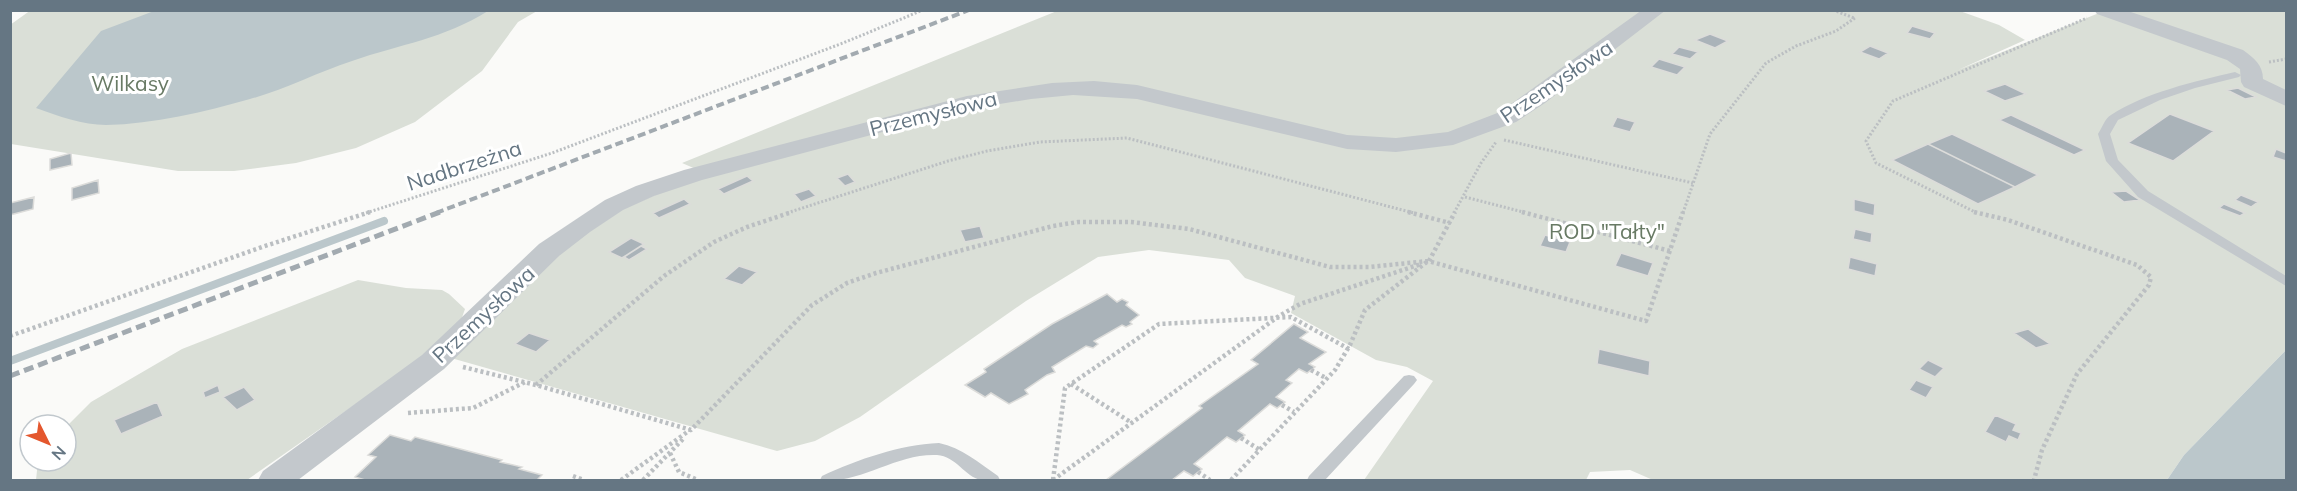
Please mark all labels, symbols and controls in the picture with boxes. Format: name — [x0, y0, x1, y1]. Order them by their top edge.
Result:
street label: Przemysłowa — [1495, 34, 1617, 128]
park label: Wilkasy — [91, 70, 169, 96]
street label: Przemysłowa — [867, 85, 999, 141]
street label: Nadbrzeżna — [403, 134, 525, 196]
park label: ROD "Tałty" — [1549, 218, 1665, 244]
street label: Przemysłowa — [426, 260, 540, 368]
north arrow — [18, 413, 78, 473]
text: N — [48, 442, 70, 464]

